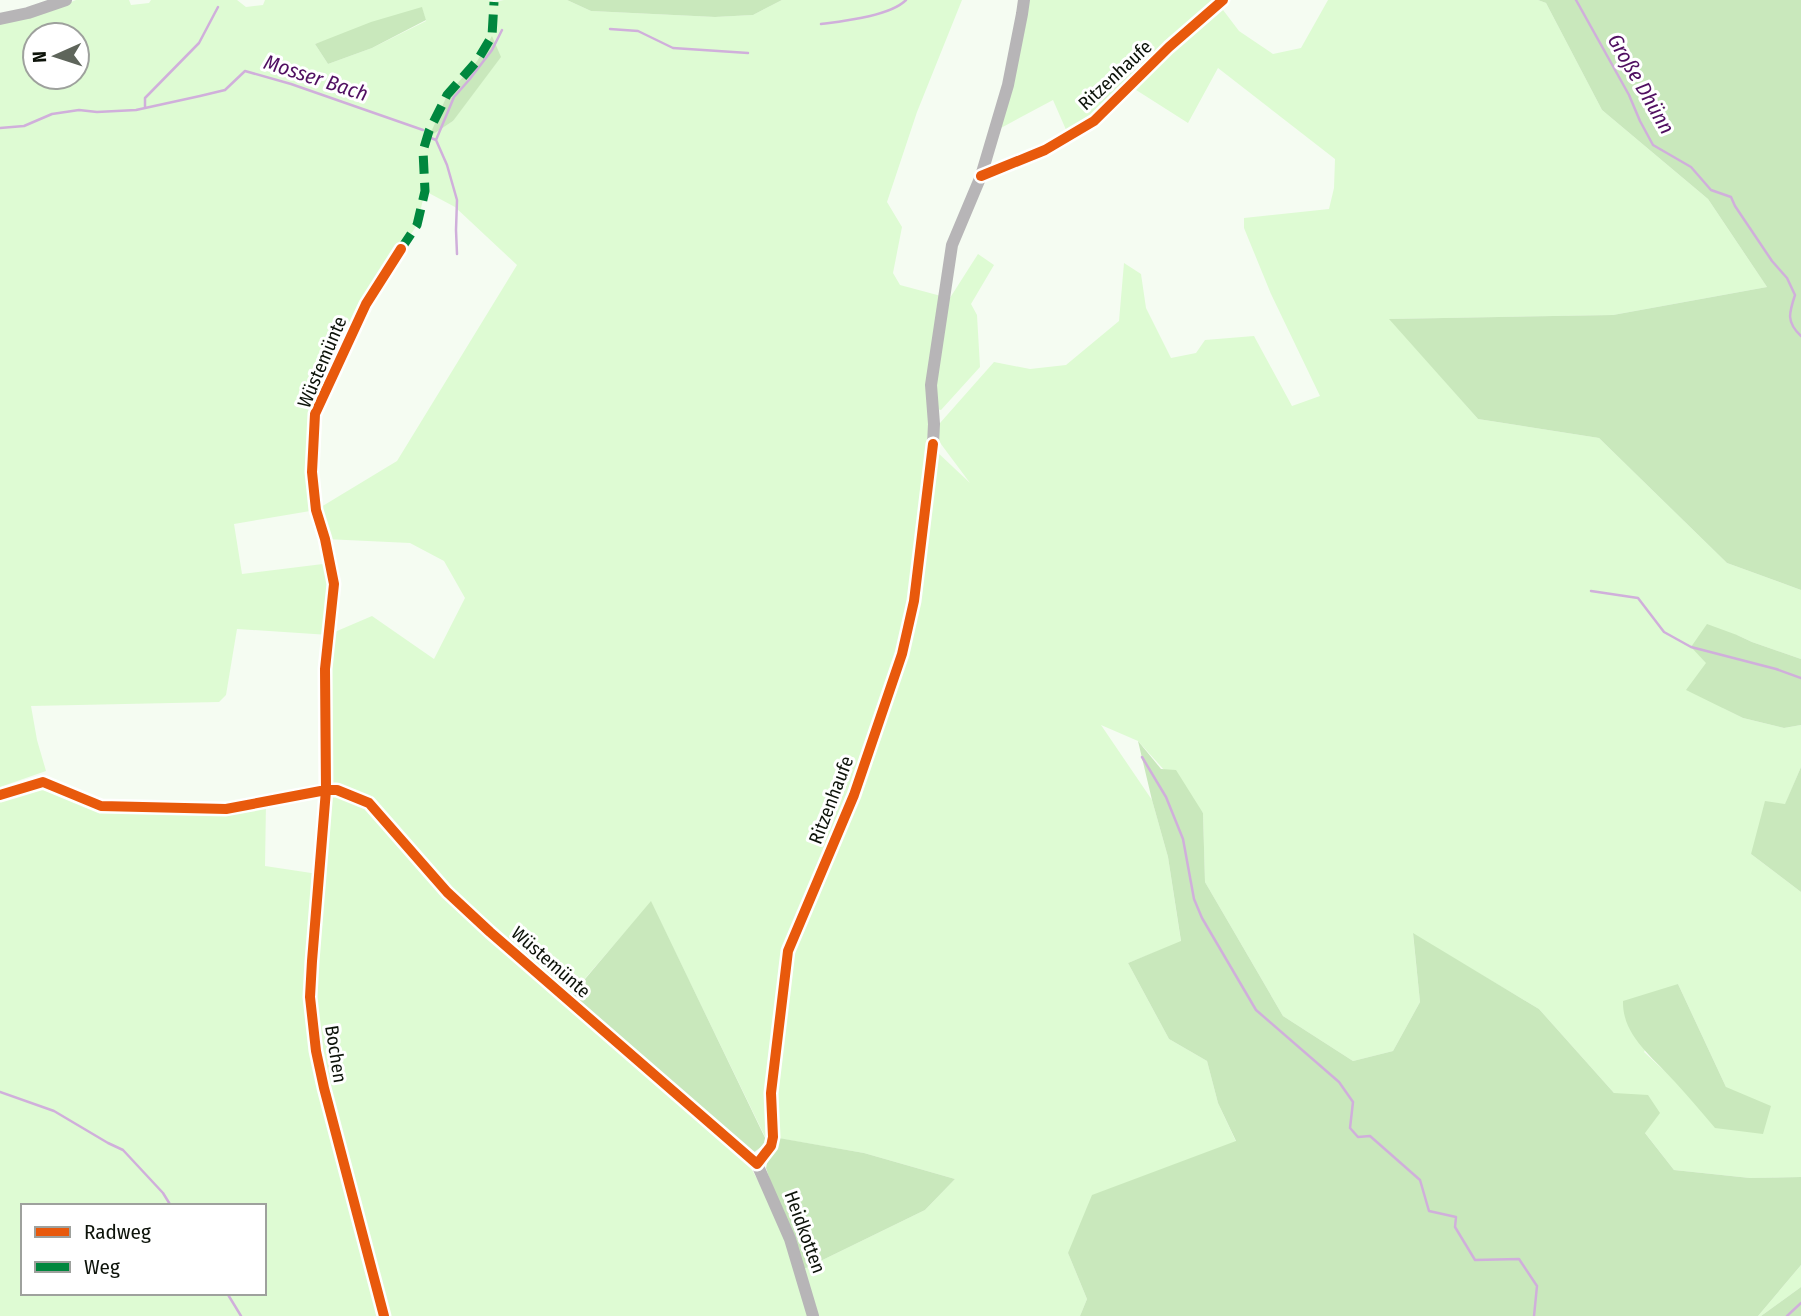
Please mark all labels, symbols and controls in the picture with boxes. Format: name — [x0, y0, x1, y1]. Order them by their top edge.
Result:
north arrow — [21, 21, 91, 91]
water label: Große Dhünn — [1602, 29, 1680, 139]
street label: Ritzenhaufe — [1073, 35, 1157, 115]
water label: Mosser Bach — [261, 49, 371, 107]
text: N — [28, 51, 51, 63]
street label: Wüstemünte — [292, 313, 352, 411]
street label: Ritzenhaufe — [804, 753, 858, 847]
street label: Wüstemünte — [507, 921, 595, 1003]
street label: Bochen — [320, 1024, 352, 1084]
street label: Heidkotten — [779, 1188, 831, 1276]
legend — [21, 1204, 266, 1295]
text: Radweg — [84, 1219, 151, 1245]
text: Weg — [84, 1254, 120, 1280]

